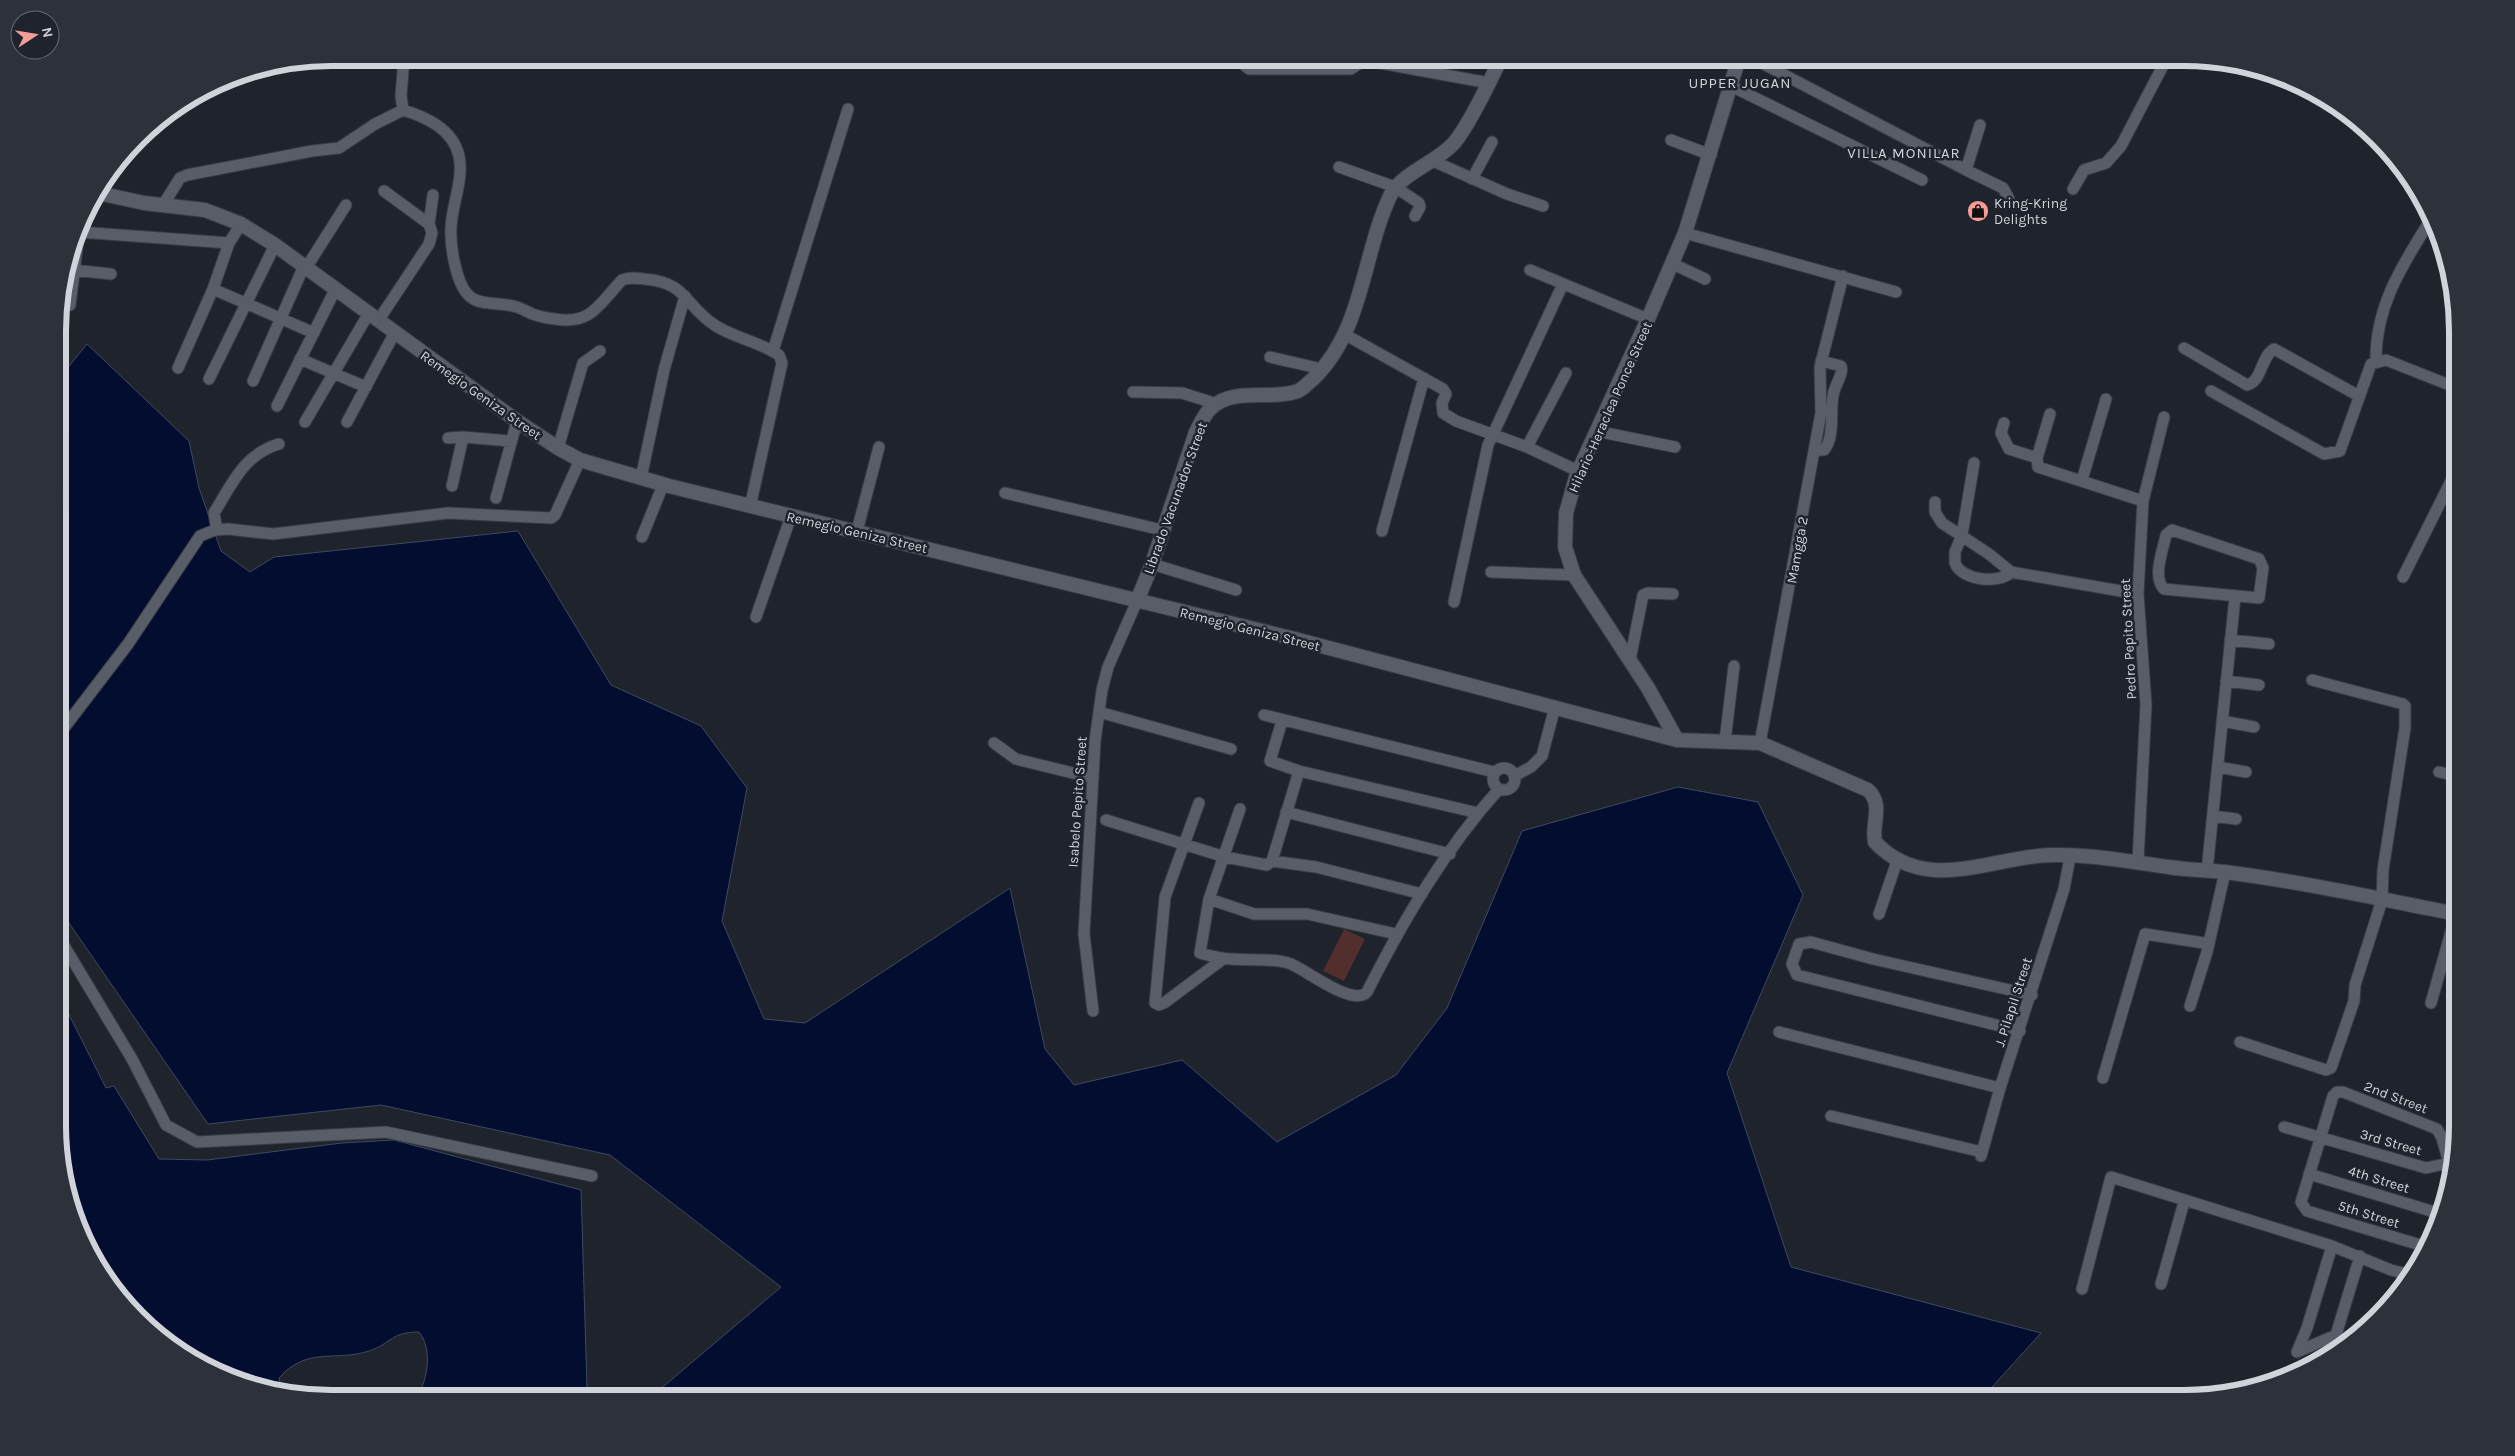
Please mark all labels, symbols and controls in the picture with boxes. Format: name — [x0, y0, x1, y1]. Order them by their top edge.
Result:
north arrow — [10, 10, 60, 60]
text: N — [38, 26, 57, 39]
district label: UPPER JUGAN — [1689, 74, 1791, 92]
district label: VILLA MONILAR — [1847, 144, 1961, 162]
place label: Kring-Kring Delights — [1994, 195, 2067, 228]
shop icon: Kring-Kring Delights — [1966, 199, 1990, 223]
street label: Hilario-Heraclea Ponce Street — [1565, 319, 1656, 495]
street label: Remegio Geniza Street — [417, 347, 545, 444]
street label: Librado Vacunador Street — [1140, 420, 1211, 577]
street label: Remegio Geniza Street — [785, 508, 929, 557]
street label: Mamgga 2 — [1783, 515, 1812, 585]
street label: Pedro Pepito Street — [2117, 578, 2140, 700]
street label: Remegio Geniza Street — [1178, 604, 1322, 655]
street label: Isabelo Pepito Street — [1064, 736, 1091, 868]
street label: J. Pilapil Street — [1991, 955, 2036, 1049]
street label: 2nd Street — [2362, 1078, 2430, 1117]
street label: 3rd Street — [2358, 1126, 2424, 1159]
street label: 4th Street — [2346, 1162, 2412, 1197]
street label: 5th Street — [2336, 1197, 2402, 1232]

